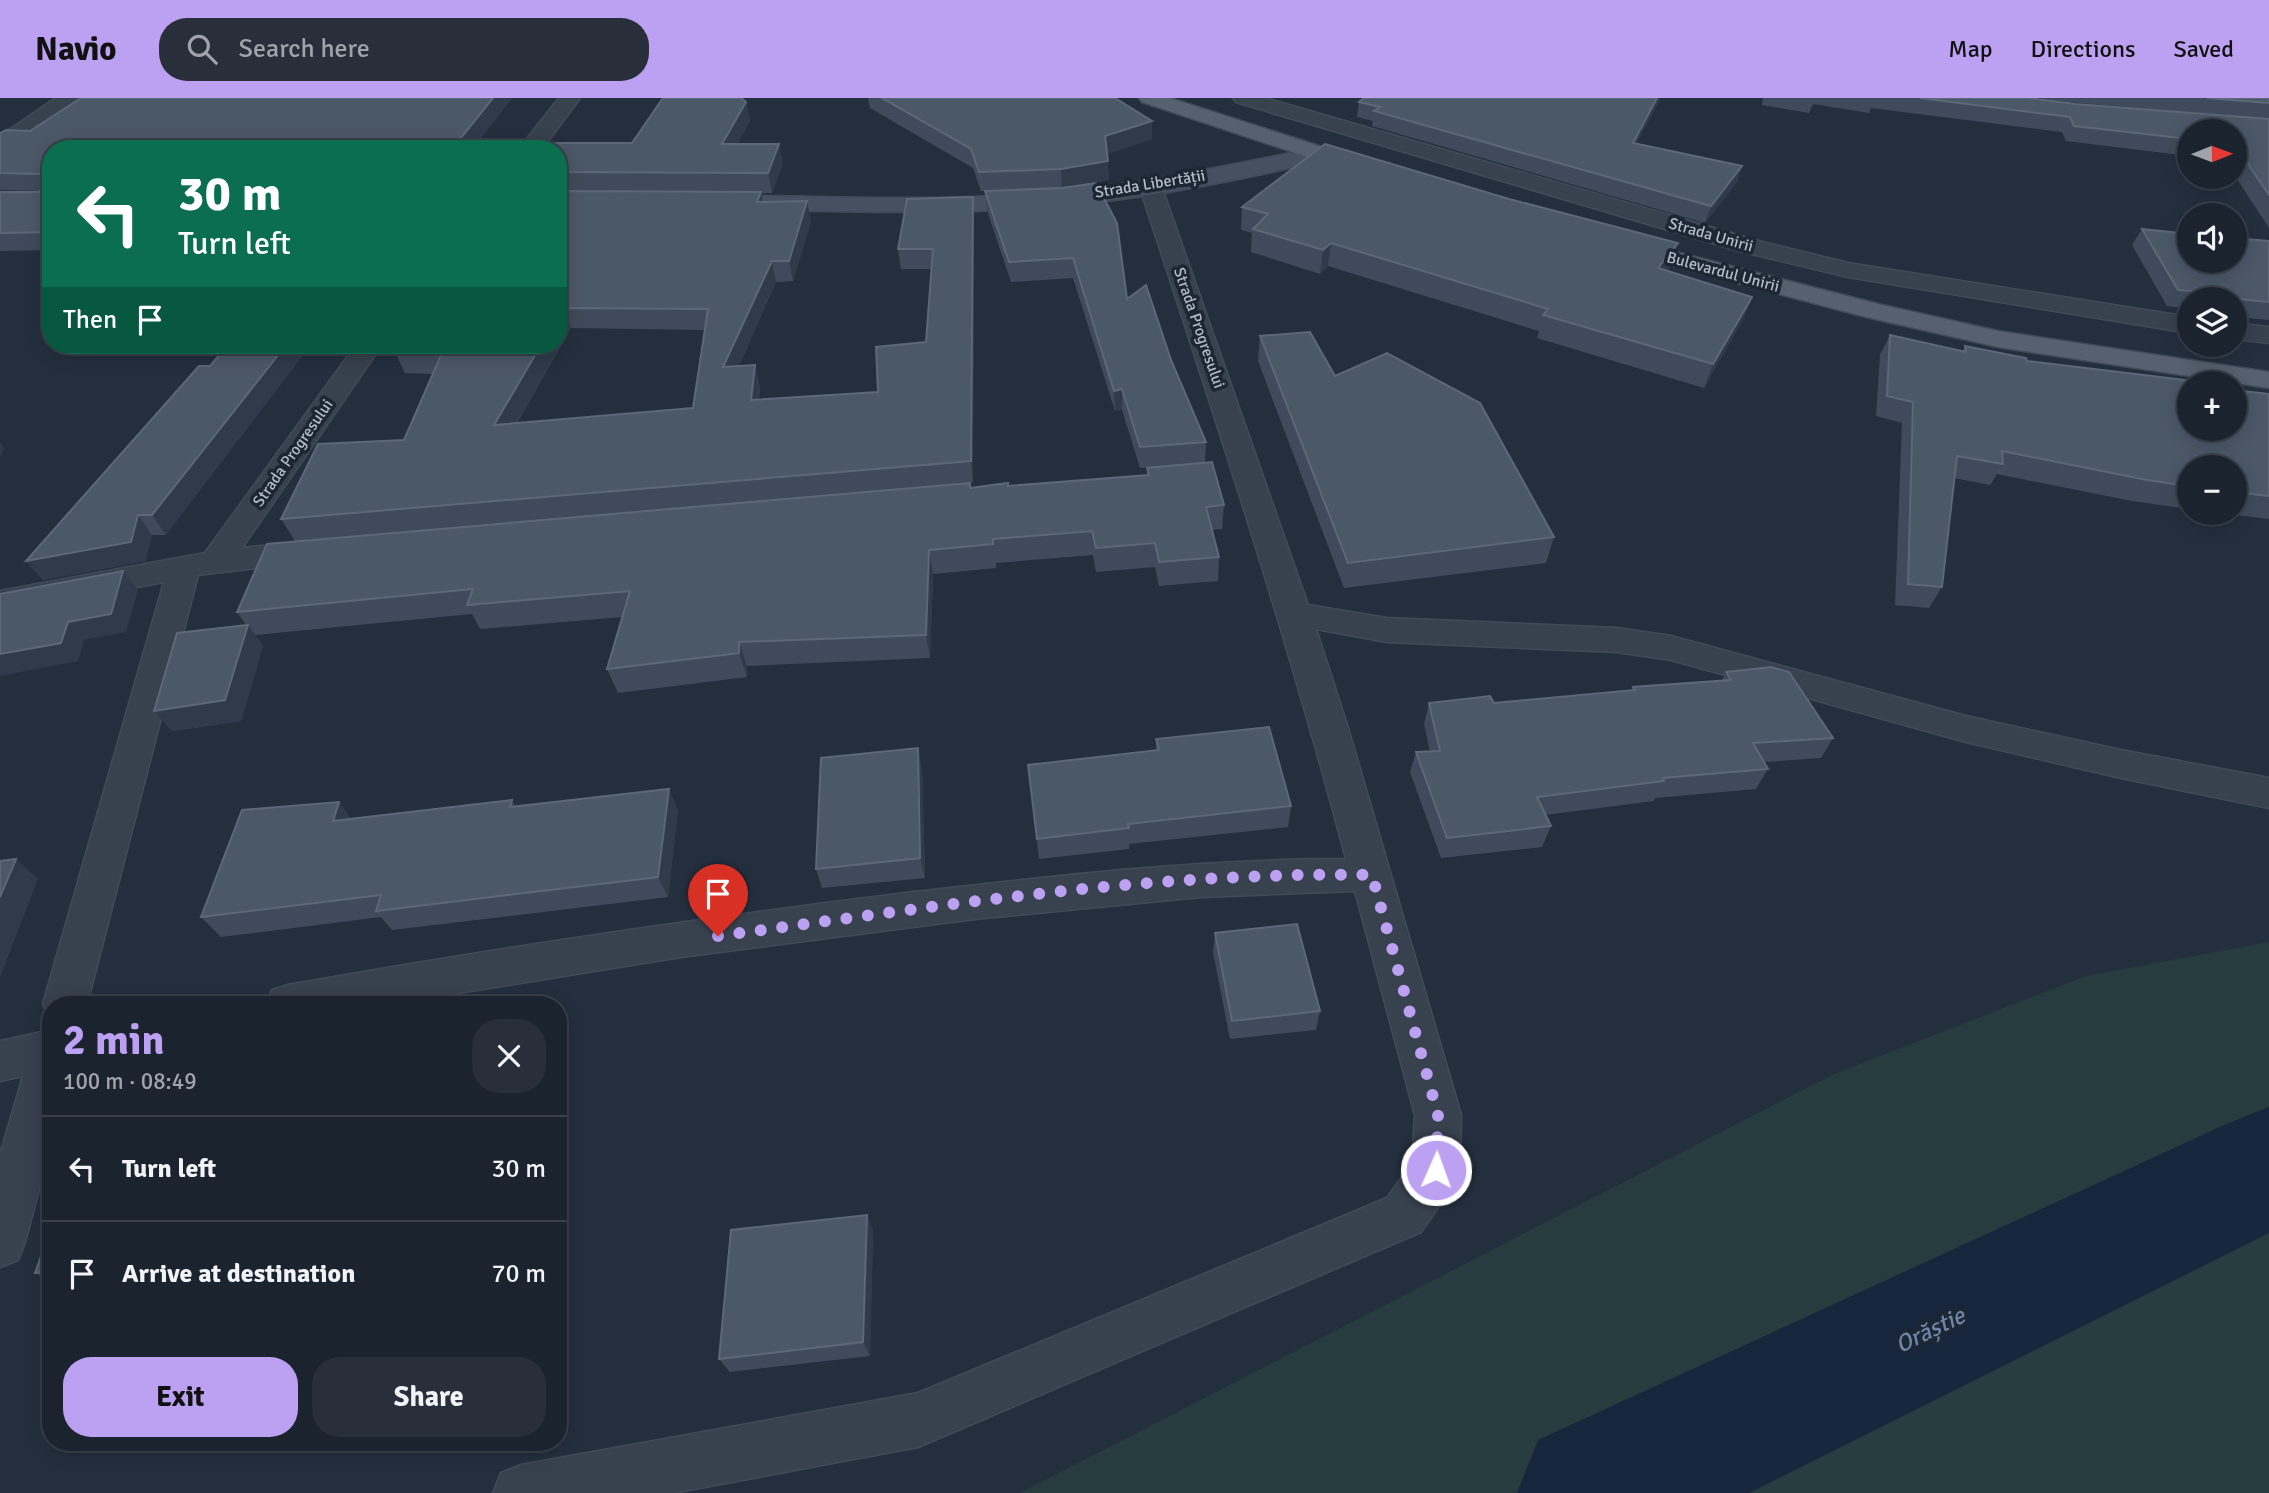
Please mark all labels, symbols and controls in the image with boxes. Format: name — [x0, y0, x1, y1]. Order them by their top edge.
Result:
search box — [159, 18, 649, 81]
text: Navio — [35, 29, 117, 70]
icon: search — [183, 30, 221, 68]
text: Search here — [239, 33, 370, 65]
text: Map — [1948, 34, 1993, 64]
text: Directions — [2031, 34, 2136, 64]
text: Saved — [2174, 34, 2234, 64]
north arrow — [2177, 119, 2247, 189]
map controls — [2177, 119, 2247, 525]
text: 30 m — [178, 164, 281, 224]
street label: Strada Libertății — [1093, 165, 1207, 203]
icon: left — [63, 168, 154, 259]
button: sound — [2177, 203, 2247, 273]
street label: Strada Unirii — [1666, 213, 1756, 257]
text: Turn left — [178, 224, 291, 263]
street label: Bulevardul Unirii — [1664, 247, 1782, 297]
street label: Strada Progresului — [1169, 265, 1229, 391]
button: layers — [2177, 287, 2247, 357]
icon: arrive — [131, 301, 169, 339]
text: Then — [63, 304, 117, 336]
button: + — [2177, 371, 2247, 441]
street label: Strada Progresului — [249, 395, 337, 511]
button: − — [2177, 455, 2247, 525]
pin — [688, 864, 748, 936]
icon: arrive — [699, 875, 737, 913]
text: 2 min — [63, 1015, 164, 1066]
button: close — [472, 1019, 546, 1093]
text: 100 m · 08:49 — [63, 1067, 197, 1096]
position arrow — [1399, 1133, 1473, 1207]
icon: left — [63, 1150, 101, 1188]
text: Turn left — [122, 1153, 216, 1185]
text: 30 m — [491, 1153, 546, 1185]
icon: arrive — [63, 1255, 101, 1293]
text: Arrive at destination — [122, 1258, 355, 1290]
text: 70 m — [491, 1258, 546, 1290]
water label: Orăștie — [1890, 1300, 1971, 1360]
button: Exit — [63, 1357, 298, 1437]
button: Share — [312, 1357, 546, 1437]

